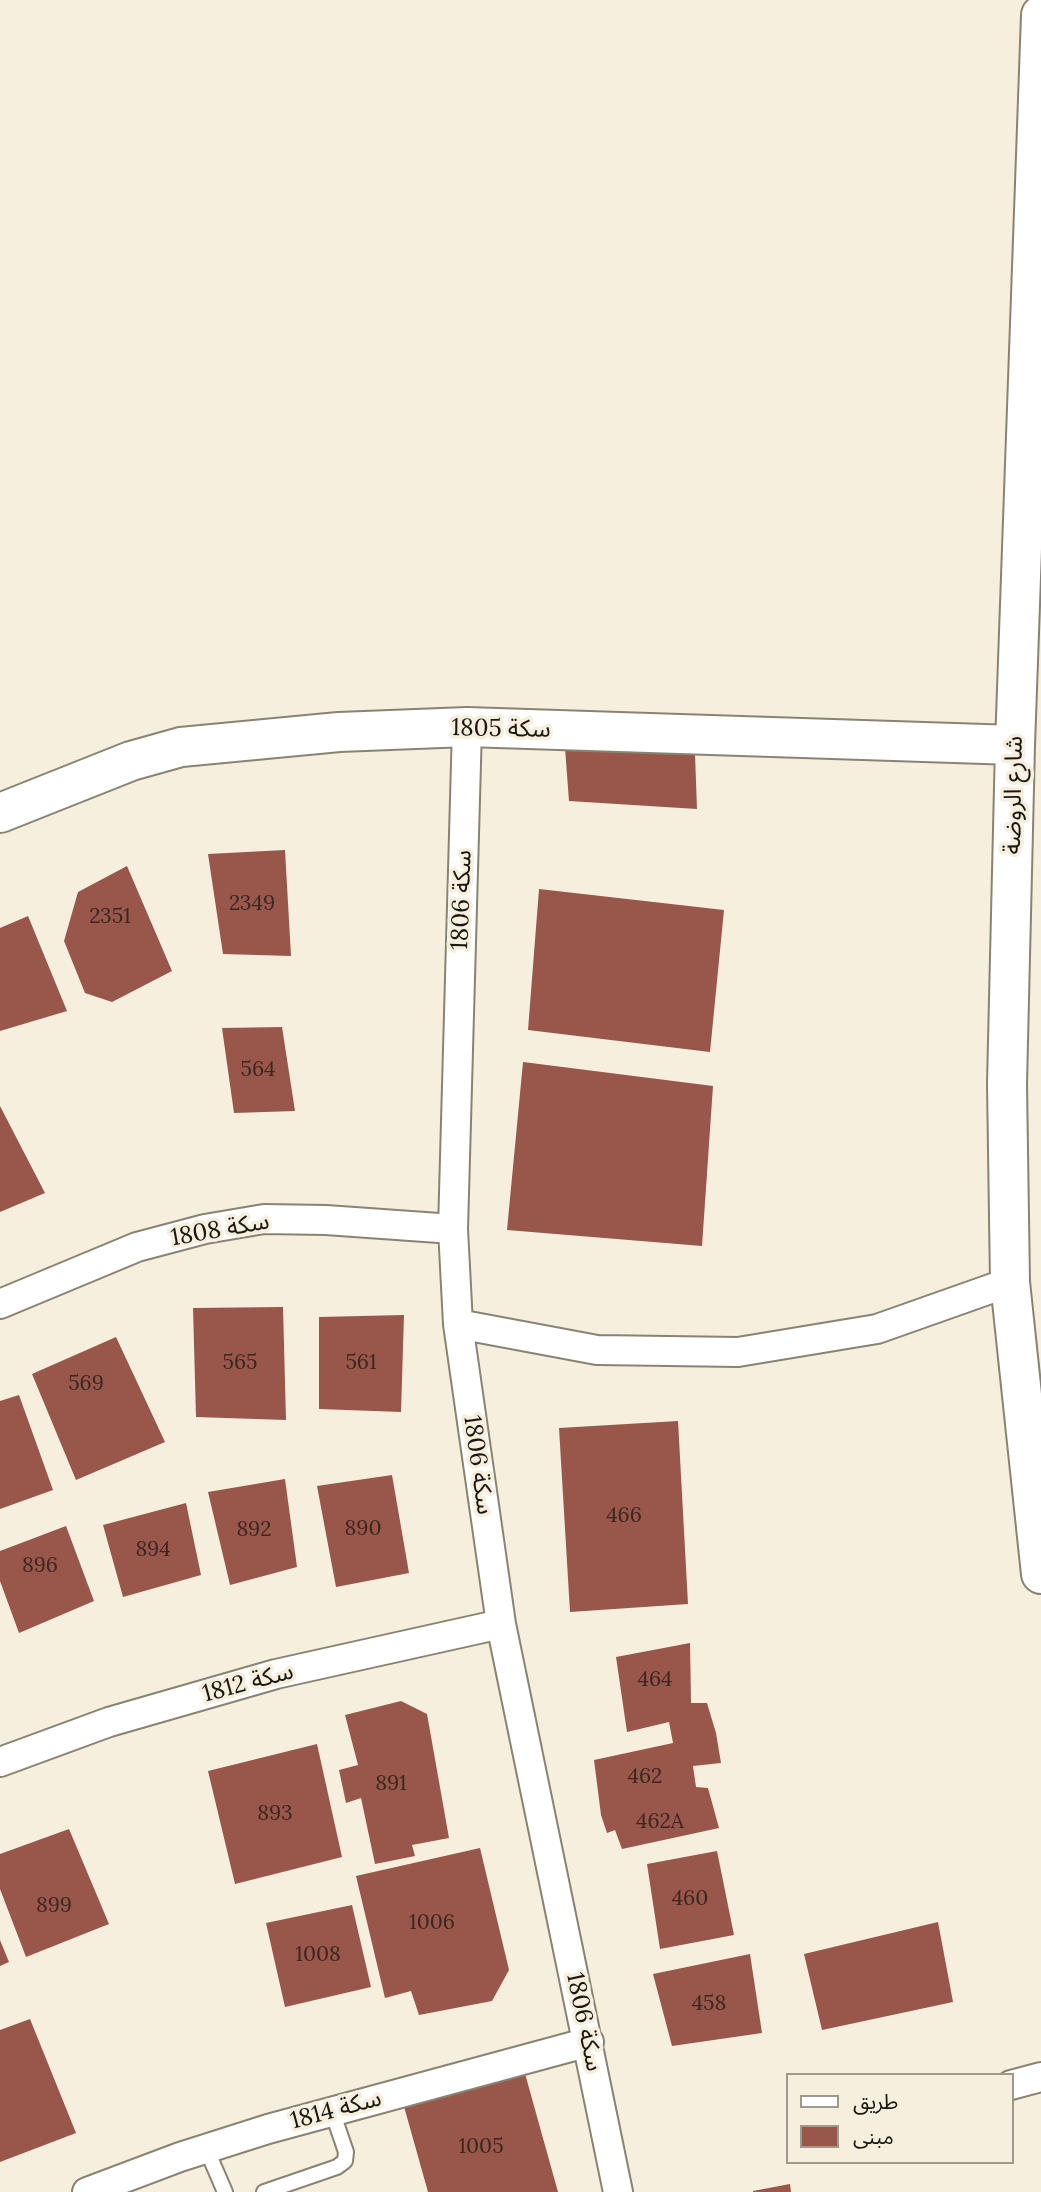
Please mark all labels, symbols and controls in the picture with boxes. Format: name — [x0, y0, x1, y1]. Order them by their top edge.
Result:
street label: سكة 1805 — [451, 714, 551, 744]
street label: شارع الروضة — [999, 735, 1029, 855]
street label: سكة 1806 — [446, 850, 478, 950]
house number: 2349 — [229, 891, 275, 917]
house number: 2351 — [89, 904, 131, 930]
house number: 564 — [241, 1057, 275, 1083]
street label: سكة 1808 — [168, 1207, 272, 1253]
house number: 565 — [222, 1350, 258, 1376]
house number: 561 — [345, 1350, 377, 1376]
house number: 569 — [68, 1371, 104, 1397]
street label: سكة 1806 — [457, 1413, 499, 1517]
house number: 466 — [606, 1503, 642, 1529]
house number: 890 — [345, 1516, 381, 1542]
house number: 892 — [236, 1517, 272, 1543]
house number: 894 — [135, 1537, 171, 1563]
house number: 896 — [22, 1553, 58, 1579]
street label: سكة 1812 — [199, 1657, 297, 1709]
house number: 464 — [638, 1667, 672, 1693]
house number: 462 — [628, 1764, 662, 1790]
house number: 891 — [375, 1771, 407, 1797]
house number: 893 — [257, 1801, 293, 1827]
house number: 462A — [636, 1809, 684, 1835]
house number: 460 — [672, 1886, 708, 1912]
house number: 899 — [36, 1893, 72, 1919]
house number: 1006 — [409, 1910, 455, 1936]
house number: 1008 — [295, 1942, 341, 1968]
street label: سكة 1806 — [560, 1970, 608, 2074]
house number: 458 — [692, 1991, 726, 2017]
legend — [786, 2073, 1013, 2164]
street label: سكة 1814 — [287, 2084, 385, 2136]
text: طريق — [853, 2088, 898, 2115]
text: مبنى — [853, 2123, 894, 2150]
house number: 1005 — [458, 2134, 504, 2160]

